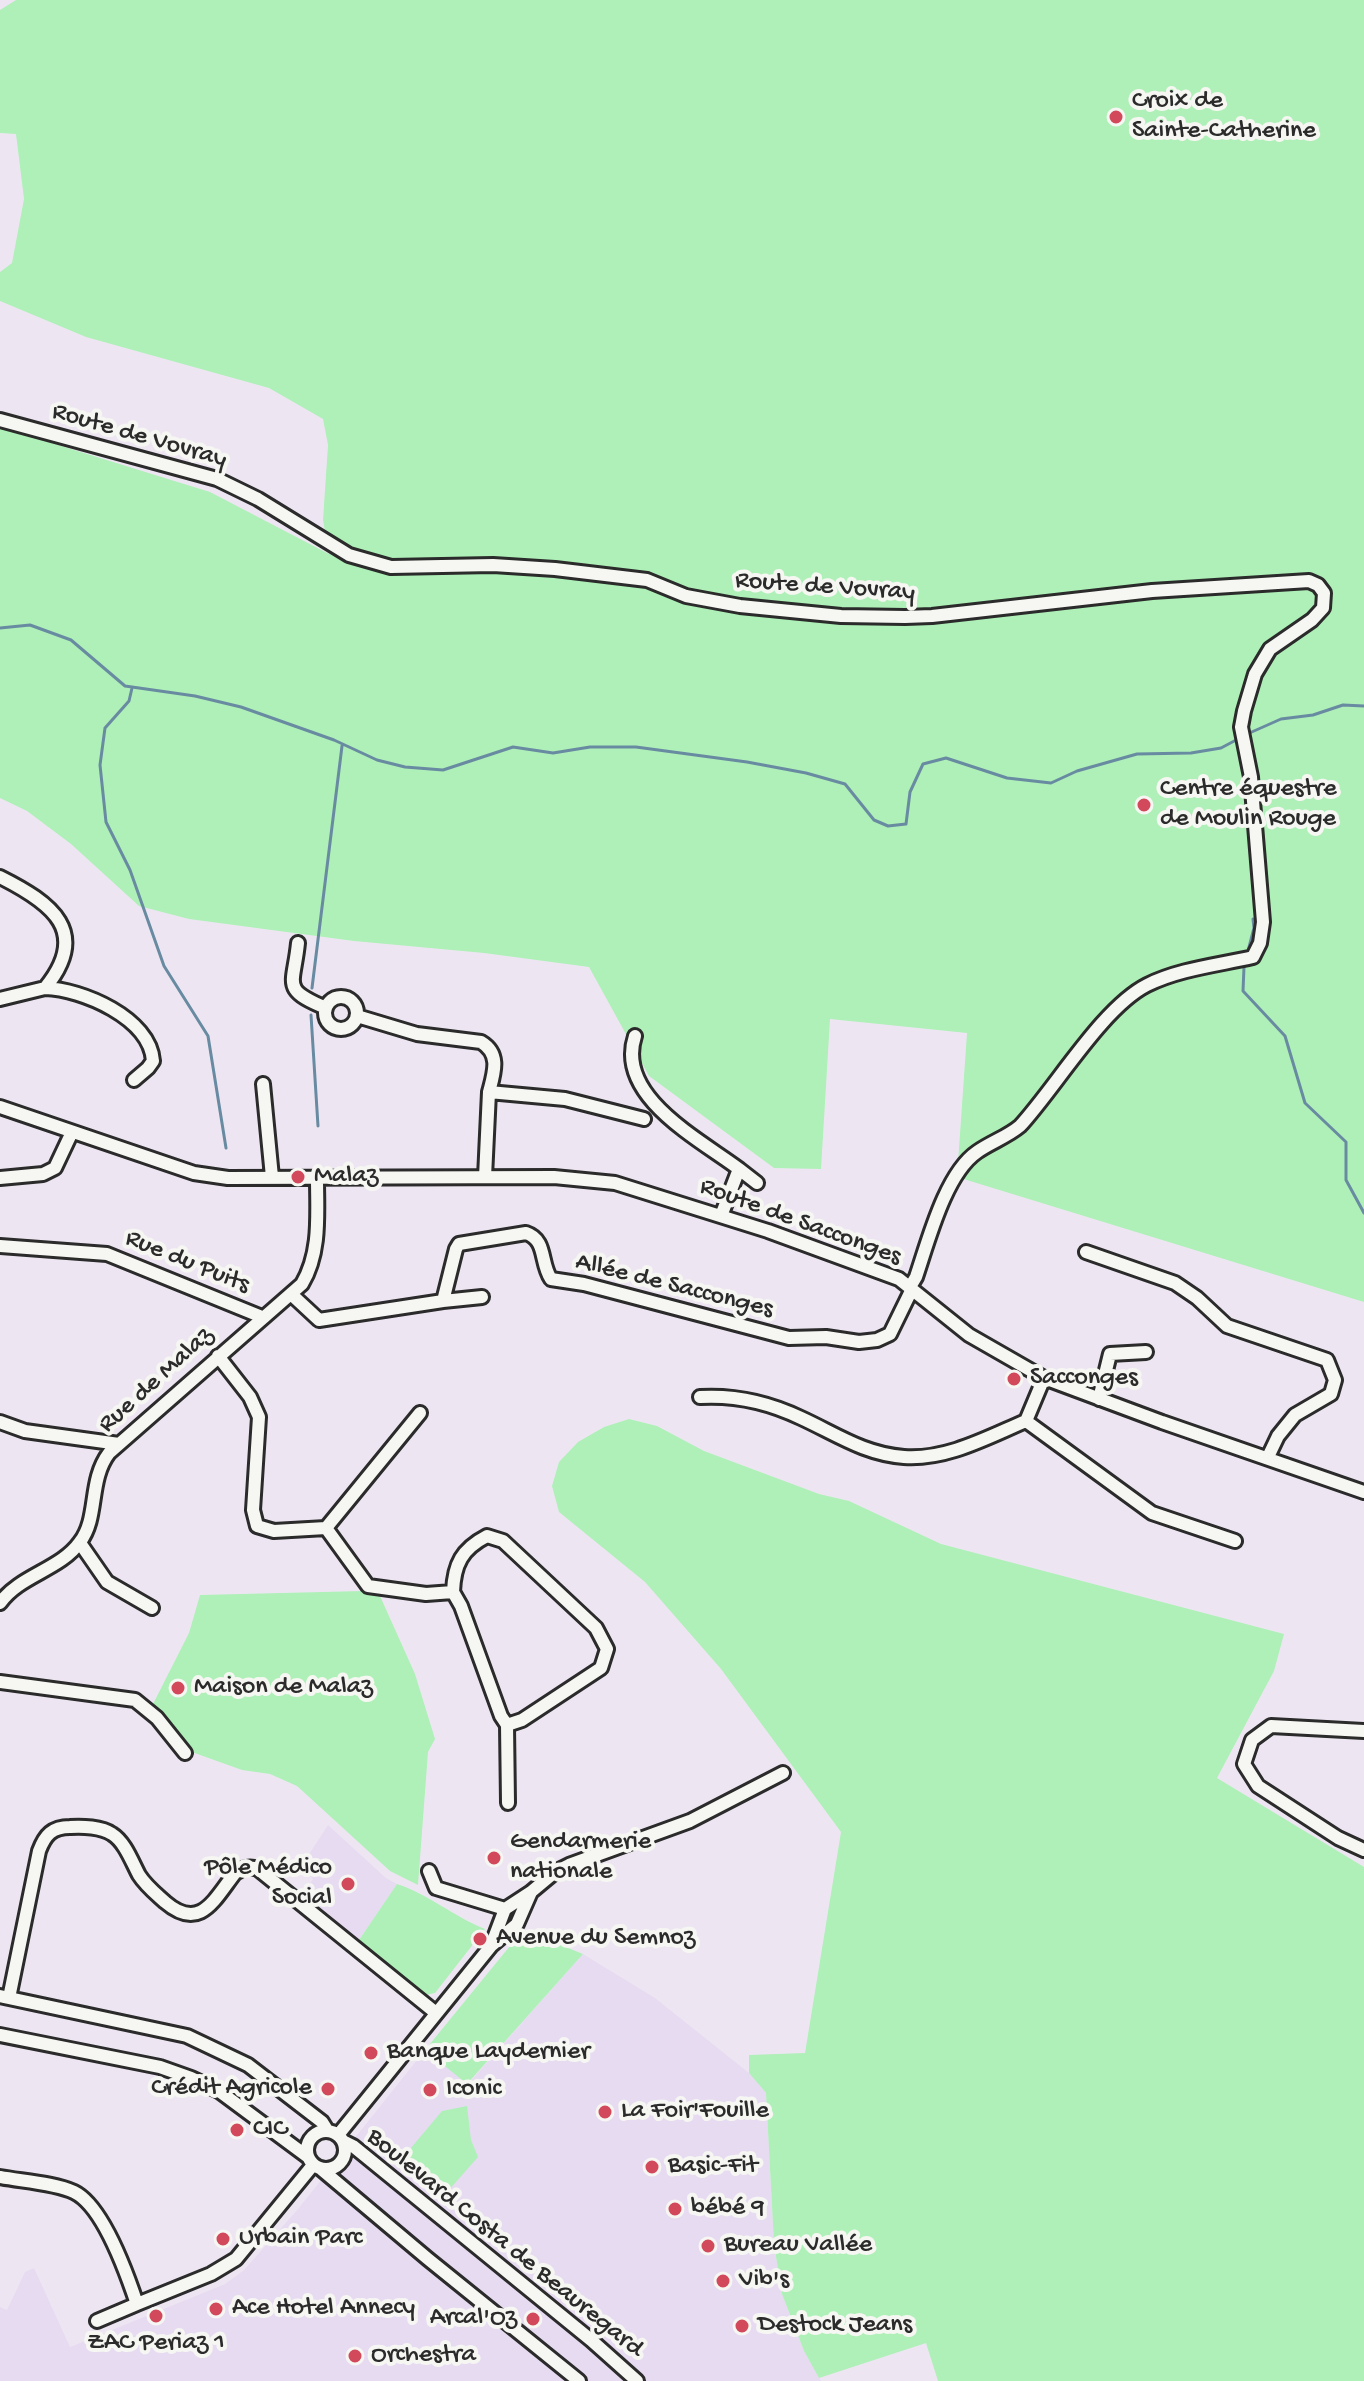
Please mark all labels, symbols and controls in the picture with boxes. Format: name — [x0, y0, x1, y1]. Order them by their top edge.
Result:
place label: Croix de Sainte-Catherine — [1132, 86, 1316, 148]
marker: Croix de Sainte-Catherine — [1107, 108, 1125, 126]
street label: Route de Vovray — [48, 397, 230, 477]
street label: Route de Vovray — [734, 566, 916, 610]
place label: Centre équestre de Moulin Rouge — [1160, 774, 1337, 836]
marker: Centre équestre de Moulin Rouge — [1135, 796, 1153, 814]
place label: Malaz — [314, 1161, 378, 1193]
marker: Malaz — [289, 1168, 307, 1186]
street label: Route de Sacconges — [695, 1172, 905, 1274]
street label: Rue du Puits — [120, 1224, 254, 1302]
street label: Allée de Sacconges — [572, 1247, 776, 1327]
street label: Rue de Malaz — [93, 1321, 221, 1441]
place label: Sacconges — [1030, 1363, 1138, 1395]
marker: Sacconges — [1005, 1370, 1023, 1388]
place label: Maison de Malaz — [194, 1672, 373, 1704]
marker: Maison de Malaz — [169, 1679, 187, 1697]
place label: Gendarmerie nationale — [510, 1827, 651, 1888]
marker: Gendarmerie nationale — [485, 1849, 503, 1867]
place label: Pôle Médico Social — [204, 1853, 332, 1914]
marker: Pôle Médico Social — [339, 1875, 357, 1893]
place label: Avenue du Semnoz — [496, 1923, 695, 1955]
marker: Avenue du Semnoz — [471, 1930, 489, 1948]
place label: Banque Laydernier — [387, 2037, 590, 2069]
marker: Banque Laydernier — [362, 2044, 380, 2062]
place label: Crédit Agricole — [151, 2073, 312, 2105]
place label: Iconic — [446, 2074, 501, 2106]
marker: Crédit Agricole — [319, 2080, 337, 2098]
marker: Iconic — [421, 2081, 439, 2099]
place label: La Foir'Fouille — [621, 2096, 769, 2128]
marker: La Foir'Fouille — [596, 2103, 614, 2121]
place label: CIC — [253, 2114, 287, 2146]
marker: CIC — [228, 2121, 246, 2139]
street label: Boulevard Costa de Beauregard — [359, 2123, 649, 2365]
place label: Basic-Fit — [668, 2151, 758, 2183]
marker: Basic-Fit — [643, 2158, 661, 2176]
place label: bébé 9 — [691, 2193, 764, 2225]
marker: bébé 9 — [666, 2200, 684, 2218]
place label: Urbain Parc — [239, 2223, 362, 2255]
marker: Urbain Parc — [214, 2230, 232, 2248]
place label: Bureau Vallée — [724, 2230, 872, 2262]
marker: Bureau Vallée — [699, 2237, 717, 2255]
place label: Vib's — [739, 2265, 789, 2297]
marker: Vib's — [714, 2272, 732, 2290]
place label: Ace Hotel Annecy — [232, 2293, 415, 2325]
marker: Ace Hotel Annecy — [207, 2300, 225, 2318]
place label: Arcal'Oz — [430, 2303, 517, 2335]
marker: ZAC Periaz 1 — [147, 2307, 165, 2325]
marker: Arcal'Oz — [524, 2310, 542, 2328]
place label: Destock Jeans — [758, 2310, 912, 2342]
marker: Destock Jeans — [733, 2317, 751, 2335]
place label: ZAC Periaz 1 — [87, 2328, 225, 2360]
place label: Orchestra — [371, 2340, 476, 2372]
marker: Orchestra — [346, 2347, 364, 2365]

